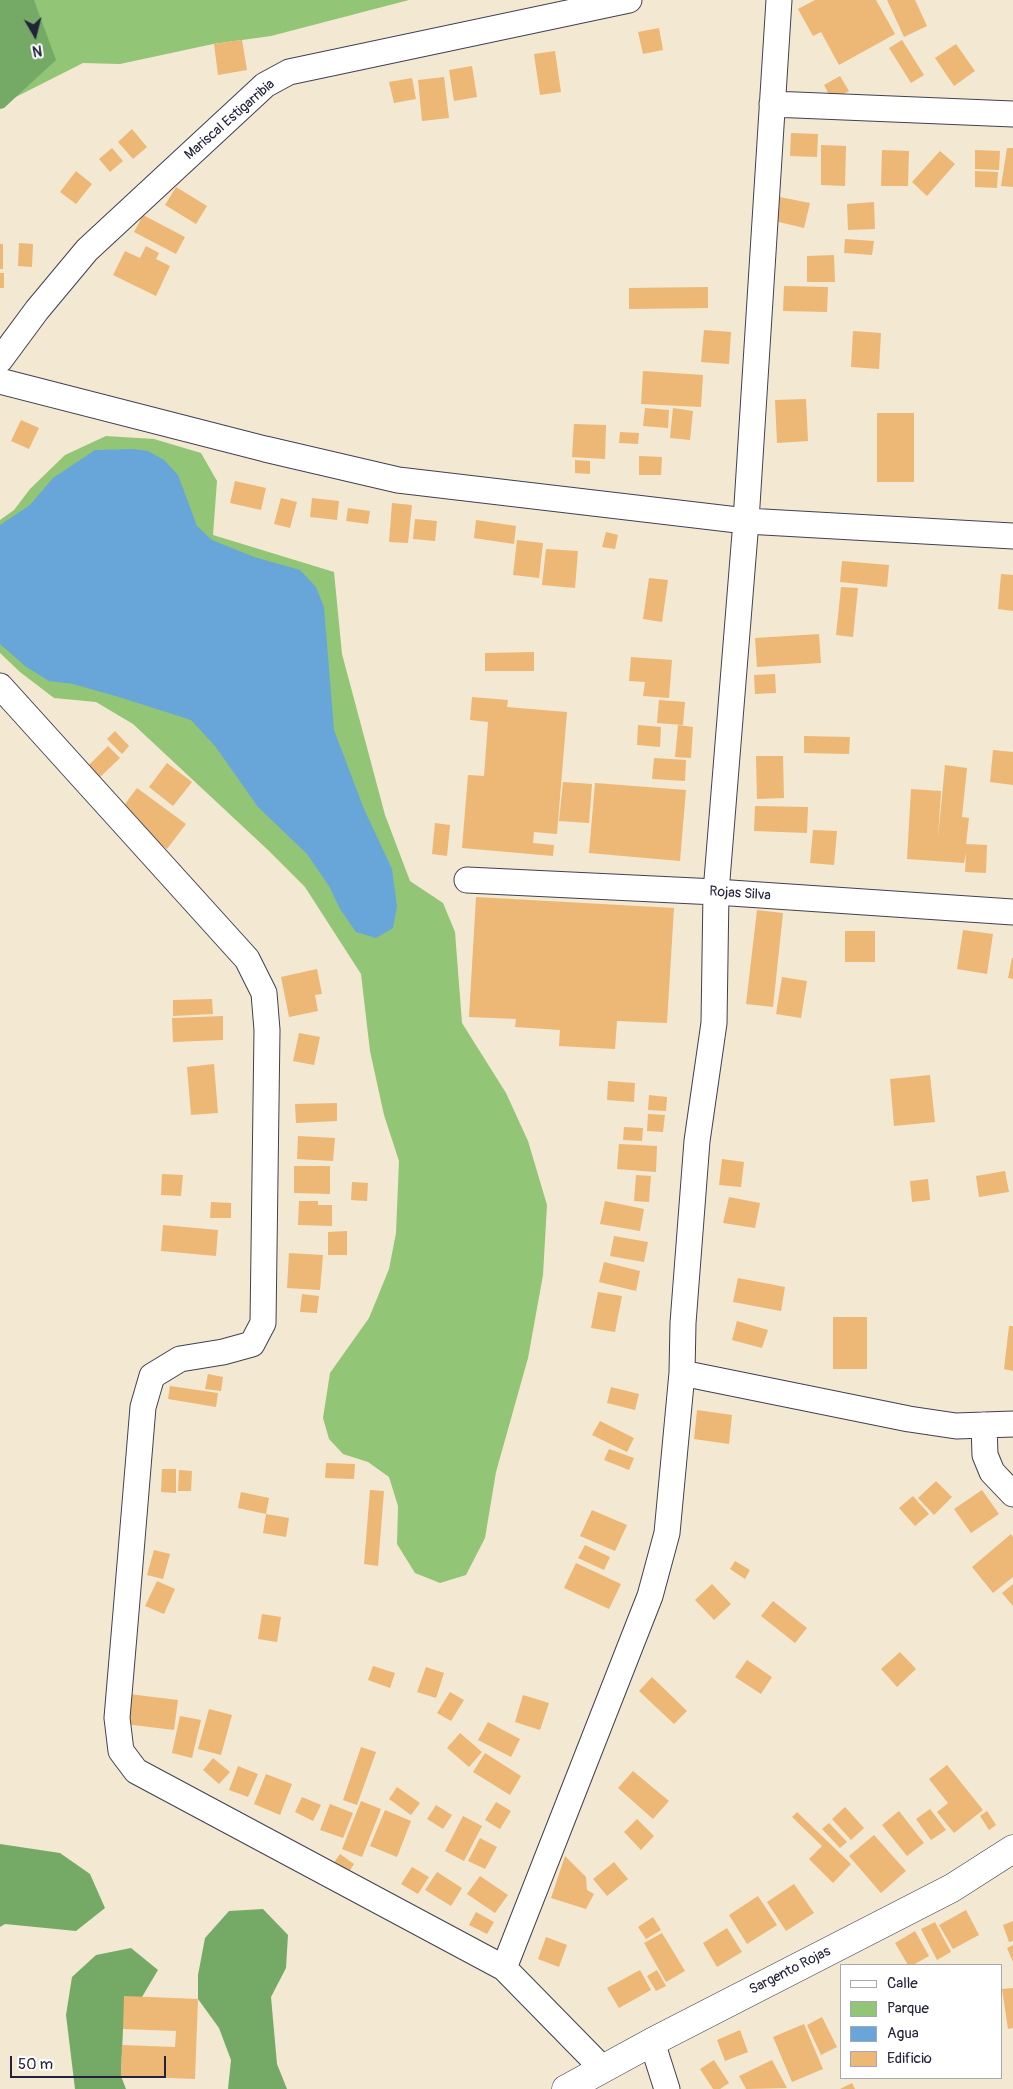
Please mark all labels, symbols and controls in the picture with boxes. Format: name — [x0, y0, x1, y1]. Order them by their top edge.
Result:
north arrow — [10, 10, 60, 60]
text: N — [31, 41, 43, 59]
street label: Mariscal Estigarribia — [182, 76, 278, 164]
street label: Rojas Silva — [709, 883, 771, 905]
street label: Sargento Rojas — [747, 1943, 833, 1999]
legend — [840, 1964, 1003, 2079]
text: Calle — [887, 1974, 918, 1993]
text: Parque — [887, 1999, 929, 2018]
text: Agua — [887, 2024, 919, 2043]
scale bar — [12, 2046, 169, 2078]
text: Edificio — [887, 2049, 932, 2068]
text: 50 m — [18, 2055, 53, 2074]

